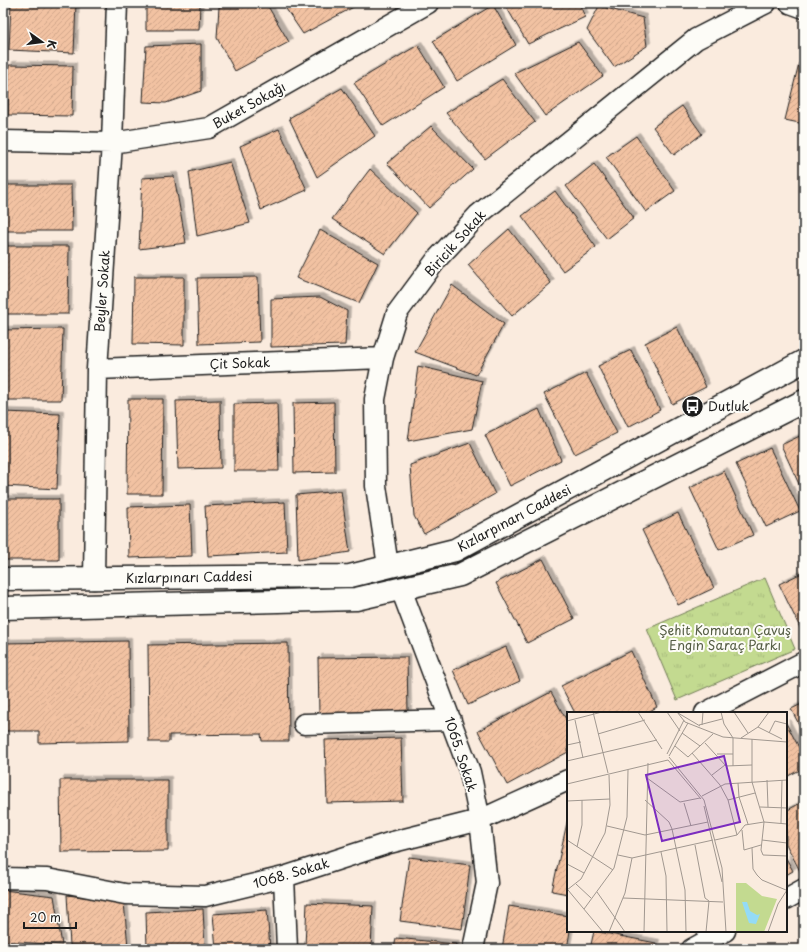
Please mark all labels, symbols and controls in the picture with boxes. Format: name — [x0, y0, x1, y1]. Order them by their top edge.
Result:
north arrow — [22, 22, 62, 62]
text: K — [43, 39, 61, 51]
street label: Buket Sokağı — [209, 77, 289, 132]
street label: Biricik Sokak — [420, 205, 490, 280]
street label: Beyler Sokak — [89, 249, 114, 333]
street label: Çit Sokak — [209, 352, 271, 373]
bus stop icon: Dutluk — [679, 393, 705, 419]
place label: Dutluk — [708, 396, 749, 415]
street label: Kızlarpınarı Caddesi — [453, 479, 574, 556]
street label: Kızlarpınarı Caddesi — [126, 566, 252, 587]
park label: Şehit Komutan Çavuş Engin Saraç Parkı — [659, 620, 791, 654]
inset map — [567, 712, 787, 932]
street label: 1065. Sokak — [440, 714, 483, 794]
street label: 1068. Sokak — [251, 852, 332, 892]
scale bar — [24, 904, 76, 930]
text: 20 m — [30, 908, 61, 926]

